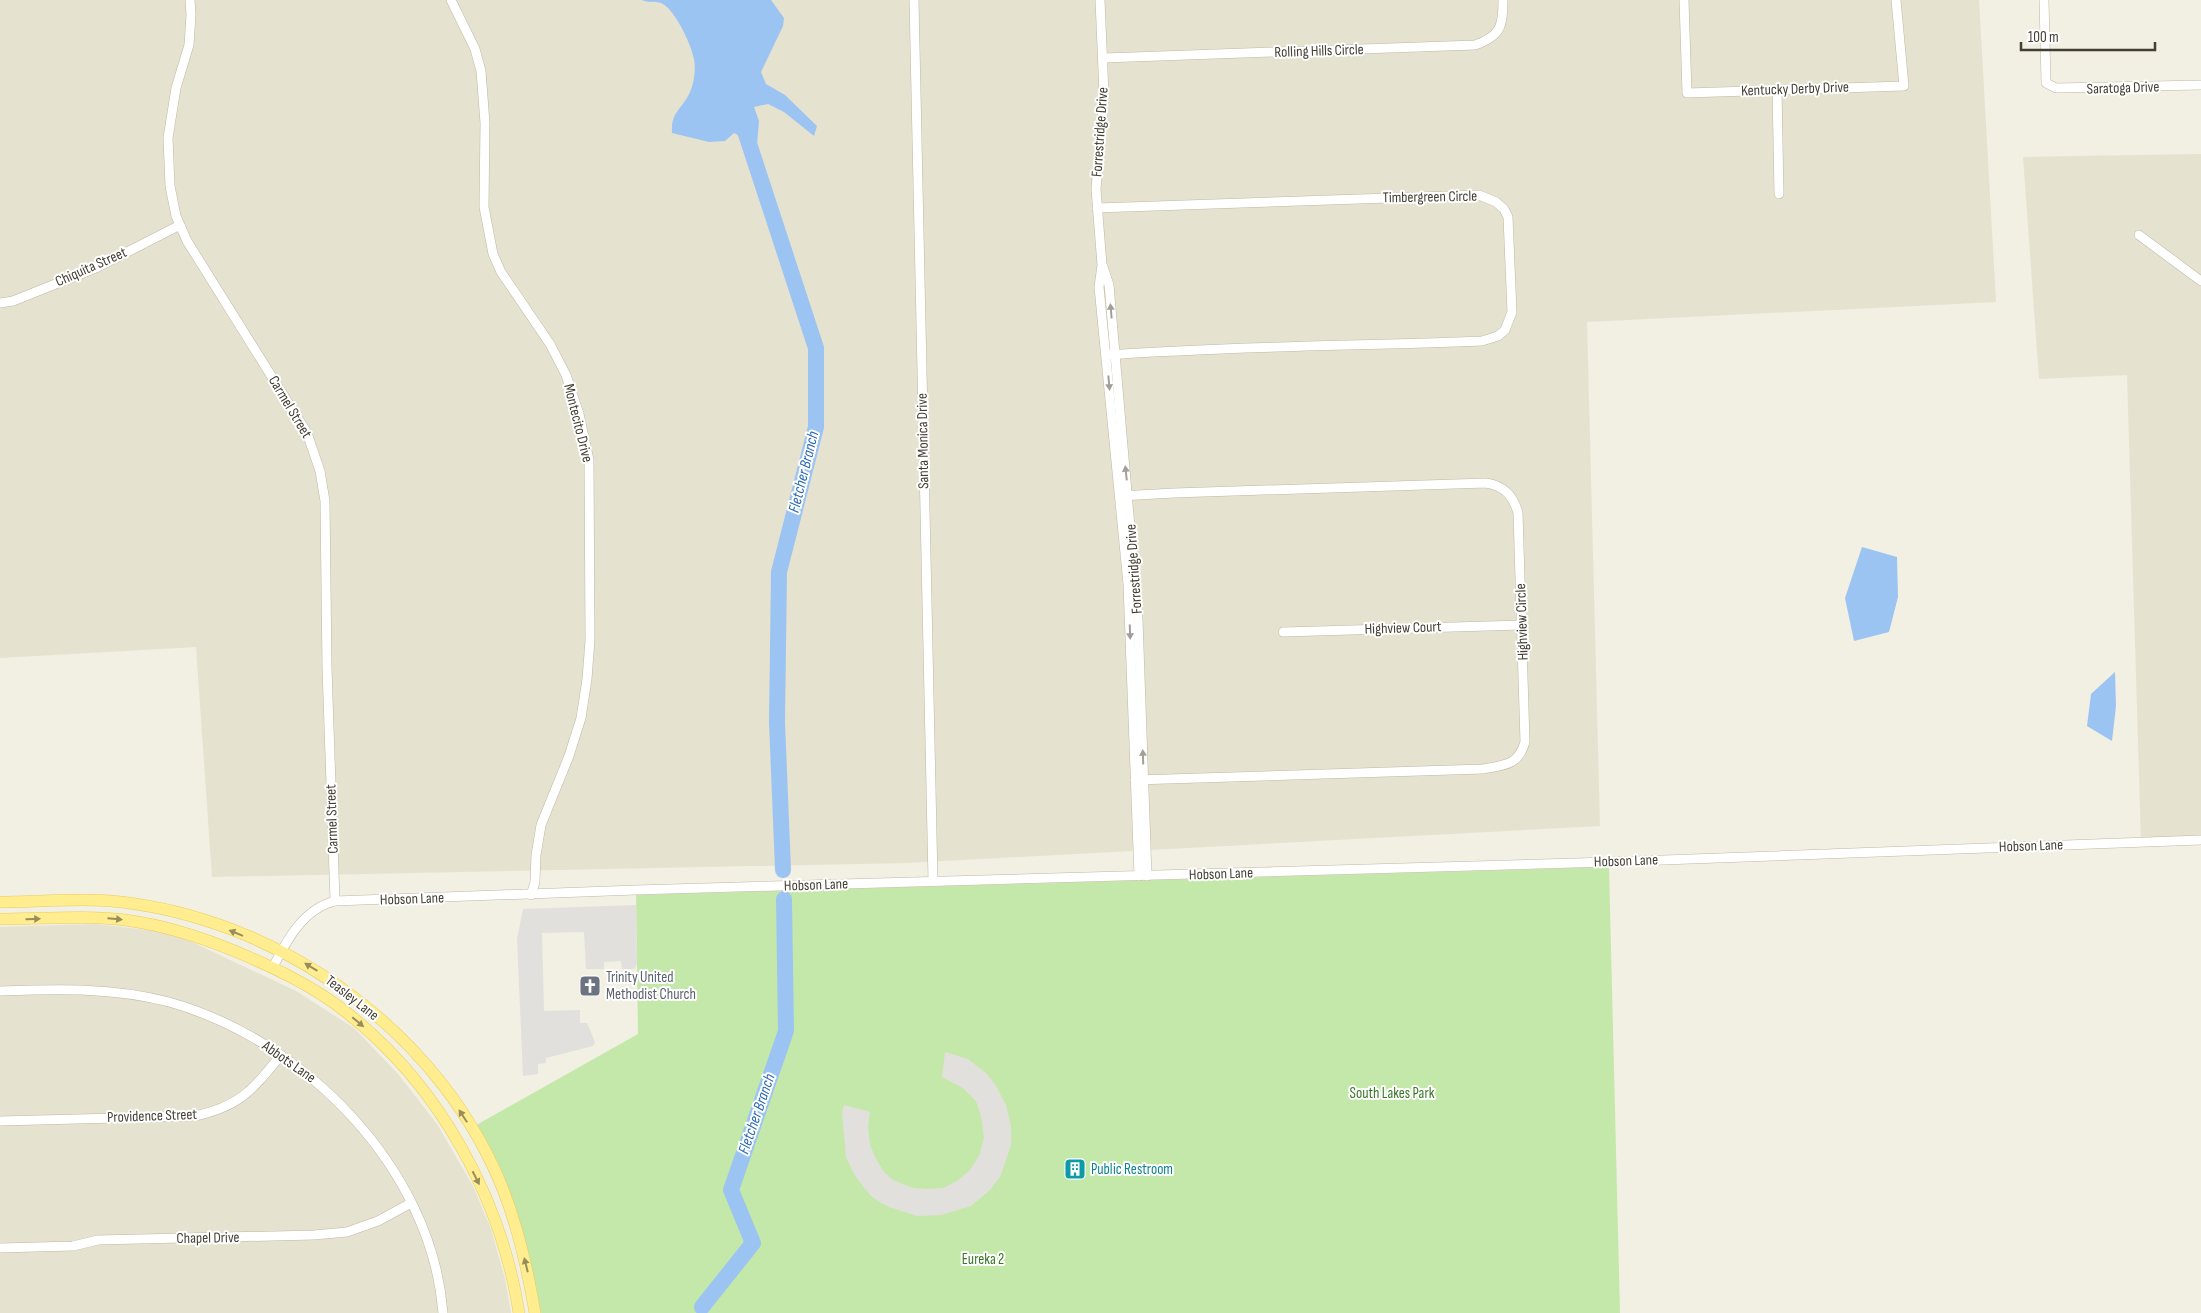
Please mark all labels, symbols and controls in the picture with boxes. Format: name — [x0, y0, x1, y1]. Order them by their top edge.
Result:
scale bar — [2021, 20, 2155, 52]
text: 100 m — [2028, 28, 2059, 47]
street label: Rolling Hills Circle — [1274, 40, 1364, 62]
street label: Saratoga Drive — [2086, 77, 2160, 99]
street label: Kentucky Derby Drive — [1741, 78, 1849, 100]
street label: Forrestridge Drive — [1087, 86, 1113, 178]
street label: Timbergreen Circle — [1383, 187, 1477, 207]
street label: Chiquita Street — [52, 243, 130, 291]
one-way arrow — [1107, 303, 1115, 319]
street label: Carmel Street — [264, 372, 316, 442]
one-way arrow — [1105, 375, 1113, 391]
street label: Montecito Drive — [559, 382, 597, 464]
street label: Santa Monica Drive — [913, 393, 933, 489]
water label: Fletcher Branch — [785, 429, 823, 515]
one-way arrow — [1122, 464, 1130, 480]
street label: Forrestridge Drive — [1121, 523, 1147, 615]
street label: Highview Circle — [1511, 583, 1533, 661]
street label: Highview Court — [1364, 617, 1442, 639]
one-way arrow — [1127, 624, 1135, 640]
one-way arrow — [1139, 749, 1147, 765]
street label: Carmel Street — [321, 783, 343, 854]
street label: Hobson Lane — [1999, 835, 2063, 857]
street label: Hobson Lane — [1594, 850, 1658, 872]
street label: Hobson Lane — [1189, 863, 1253, 885]
street label: Hobson Lane — [784, 874, 848, 896]
street label: Hobson Lane — [380, 888, 444, 910]
one-way arrow — [26, 915, 42, 923]
one-way arrow — [108, 916, 124, 924]
one-way arrow — [229, 928, 243, 936]
one-way arrow — [304, 963, 317, 972]
place label: Trinity United Methodist Church — [606, 968, 696, 1004]
street label: Teasley Lane — [321, 971, 383, 1025]
church icon: Trinity United Methodist Church — [578, 974, 602, 998]
one-way arrow — [351, 1016, 363, 1028]
street label: Abbots Lane — [258, 1036, 320, 1087]
water label: Fletcher Branch — [734, 1071, 780, 1157]
park label: South Lakes Park — [1350, 1084, 1435, 1103]
street label: Providence Street — [107, 1105, 198, 1127]
one-way arrow — [459, 1110, 468, 1123]
building icon: Public Restroom — [1063, 1157, 1087, 1181]
place label: Public Restroom — [1091, 1160, 1173, 1179]
one-way arrow — [472, 1171, 480, 1185]
street label: Chapel Drive — [176, 1228, 240, 1248]
park label: Eureka 2 — [962, 1250, 1004, 1269]
one-way arrow — [522, 1258, 530, 1273]

